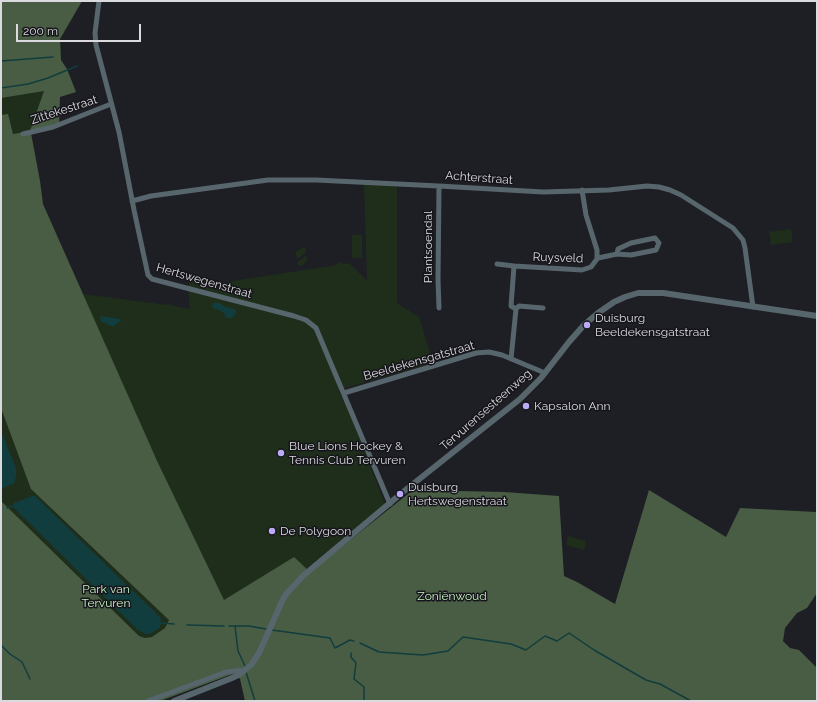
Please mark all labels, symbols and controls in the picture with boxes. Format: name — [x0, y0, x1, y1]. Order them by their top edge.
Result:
scale bar — [18, 16, 143, 42]
text: 200 m — [23, 24, 58, 38]
street label: Zittekestraat — [29, 92, 99, 128]
street label: Achterstraat — [445, 168, 513, 188]
street label: Plantsoendal — [421, 211, 435, 283]
street label: Ruysveld — [532, 250, 584, 266]
street label: Hertswegenstraat — [155, 260, 253, 302]
place label: Duisburg Beeldekensgatstraat — [595, 311, 710, 339]
marker: Duisburg Beeldekensgatstraat — [582, 320, 592, 330]
street label: Beeldekensgatstraat — [362, 338, 476, 384]
street label: Tervurensesteenweg — [437, 366, 535, 454]
place label: Kapsalon Ann — [534, 399, 611, 413]
marker: Kapsalon Ann — [521, 401, 531, 411]
place label: Blue Lions Hockey & Tennis Club Tervuren — [289, 439, 405, 467]
marker: Blue Lions Hockey & Tennis Club Tervuren — [276, 448, 286, 458]
place label: Duisburg Hertswegenstraat — [408, 480, 507, 508]
marker: Duisburg Hertswegenstraat — [395, 489, 405, 499]
place label: De Polygoon — [280, 524, 351, 538]
marker: De Polygoon — [267, 526, 277, 536]
park label: Park van Tervuren — [82, 582, 130, 610]
park label: Zoniënwoud — [417, 589, 487, 603]

